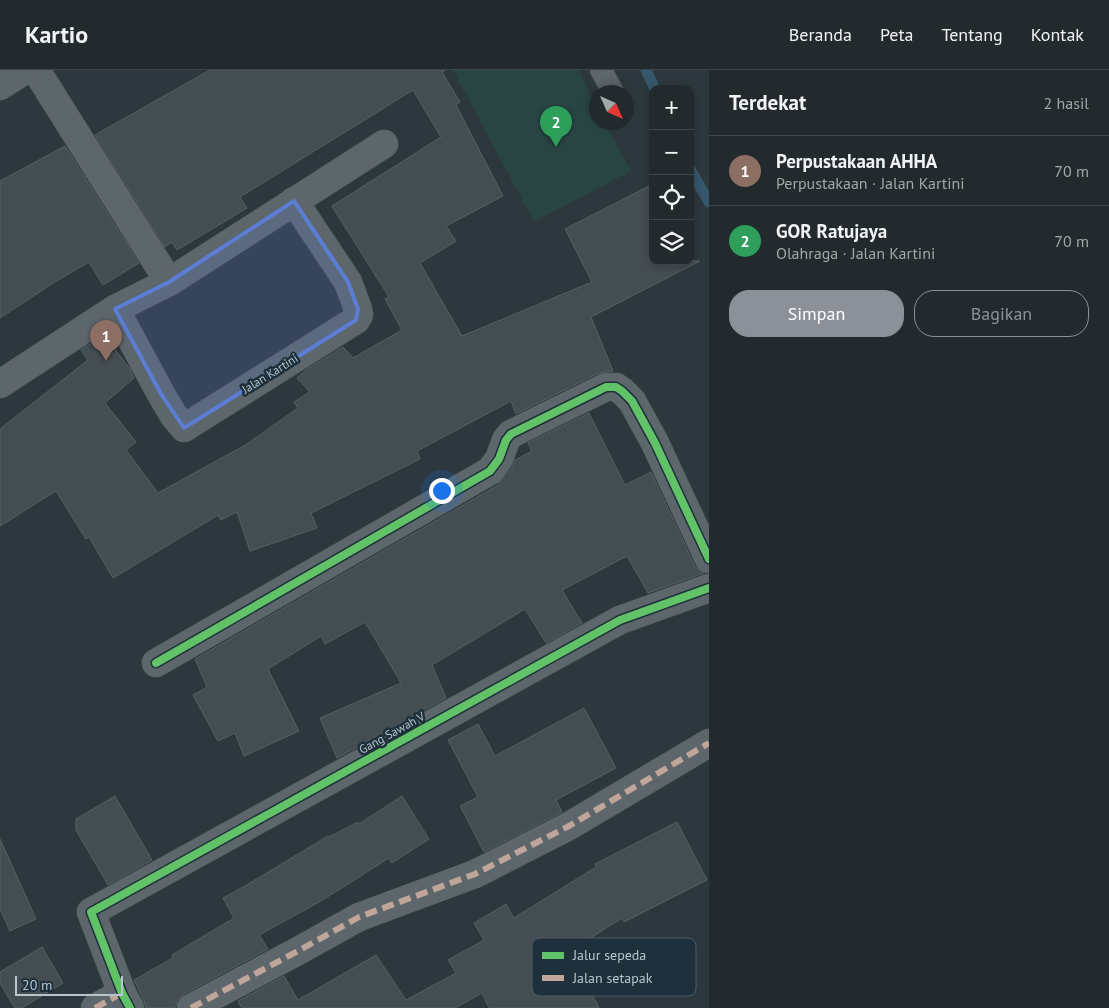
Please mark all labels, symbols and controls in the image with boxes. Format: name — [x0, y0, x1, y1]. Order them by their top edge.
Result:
text: Kartio — [25, 19, 88, 50]
text: Beranda — [789, 23, 852, 46]
text: Peta — [880, 23, 914, 46]
text: Tentang — [942, 23, 1003, 46]
text: Kontak — [1031, 23, 1084, 46]
north arrow — [589, 85, 634, 130]
map controls — [649, 85, 694, 265]
button: + — [649, 85, 694, 130]
text: Terdekat — [729, 89, 806, 116]
text: 2 hasil — [1044, 93, 1089, 113]
pin: 2 — [540, 106, 572, 147]
button: − — [649, 130, 694, 175]
text: Perpustakaan AHHA — [776, 149, 937, 173]
text: 1 — [740, 161, 750, 181]
text: 70 m — [1054, 161, 1089, 181]
text: Perpustakaan · Jalan Kartini — [776, 173, 965, 193]
button: locate — [649, 175, 694, 220]
text: GOR Ratujaya — [776, 219, 887, 243]
button: layers — [649, 220, 694, 265]
text: 2 — [740, 231, 750, 251]
text: 70 m — [1054, 231, 1089, 251]
text: Olahraga · Jalan Kartini — [776, 243, 935, 263]
button: Simpan — [729, 290, 904, 337]
button: Bagikan — [914, 290, 1089, 337]
pin: 1 — [90, 320, 122, 361]
street label: Jalan Kartini — [238, 350, 300, 397]
your location — [429, 478, 455, 504]
street label: Gang Sawah V — [356, 708, 427, 757]
legend — [532, 938, 696, 996]
text: Jalur sepeda — [572, 946, 646, 964]
text: Jalan setapak — [572, 969, 653, 987]
scale bar — [15, 973, 122, 996]
text: 20 m — [22, 976, 52, 994]

